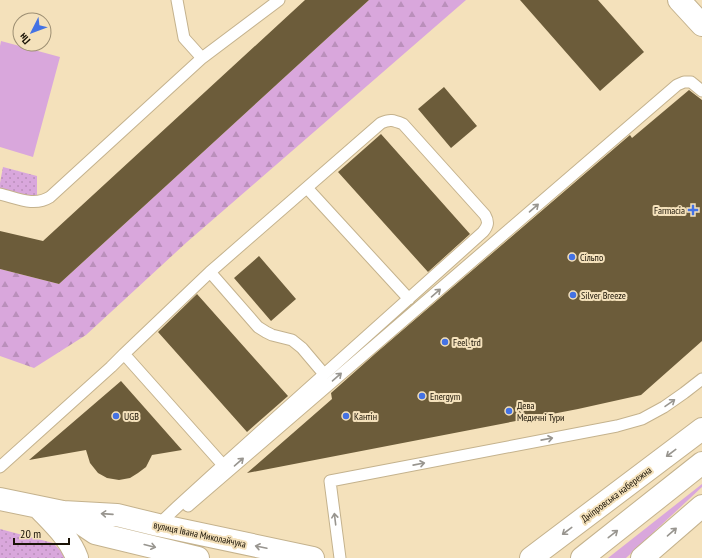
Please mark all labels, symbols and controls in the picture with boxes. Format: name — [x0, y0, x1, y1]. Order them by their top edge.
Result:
north arrow — [12, 12, 52, 52]
text: Пн — [16, 30, 33, 47]
one-way arrow — [529, 203, 539, 212]
place label: Farmacia — [654, 204, 685, 217]
marker: Farmacia — [688, 205, 698, 215]
place label: Сільпо — [580, 251, 603, 264]
marker: Сільпо — [567, 252, 577, 262]
one-way arrow — [430, 288, 441, 297]
place label: Silver Breeze — [581, 289, 626, 302]
marker: Silver Breeze — [568, 290, 578, 300]
place label: Feel_trd — [453, 336, 481, 349]
marker: Feel_trd — [440, 337, 450, 347]
one-way arrow — [332, 373, 342, 382]
place label: Energym — [430, 390, 460, 403]
marker: Energym — [417, 391, 427, 401]
place label: Дева Медичні Тури — [517, 399, 564, 424]
one-way arrow — [664, 399, 675, 407]
marker: Дева Медичні Тури — [504, 406, 514, 416]
place label: UGB — [124, 410, 139, 423]
place label: Кантін — [354, 410, 377, 423]
marker: UGB — [111, 411, 121, 421]
marker: Кантін — [341, 411, 351, 421]
one-way arrow — [540, 435, 553, 443]
one-way arrow — [665, 448, 676, 457]
one-way arrow — [233, 458, 244, 467]
one-way arrow — [412, 459, 425, 467]
street label: Дніпровська набережна — [578, 464, 654, 525]
one-way arrow — [101, 511, 114, 518]
one-way arrow — [331, 513, 339, 526]
street label: вулиця Івана Миколайчука — [152, 518, 247, 551]
scale bar — [14, 520, 69, 546]
text: 20 m — [20, 526, 41, 541]
one-way arrow — [562, 526, 573, 535]
one-way arrow — [666, 528, 677, 537]
one-way arrow — [607, 530, 618, 538]
one-way arrow — [255, 542, 268, 550]
one-way arrow — [143, 543, 156, 551]

